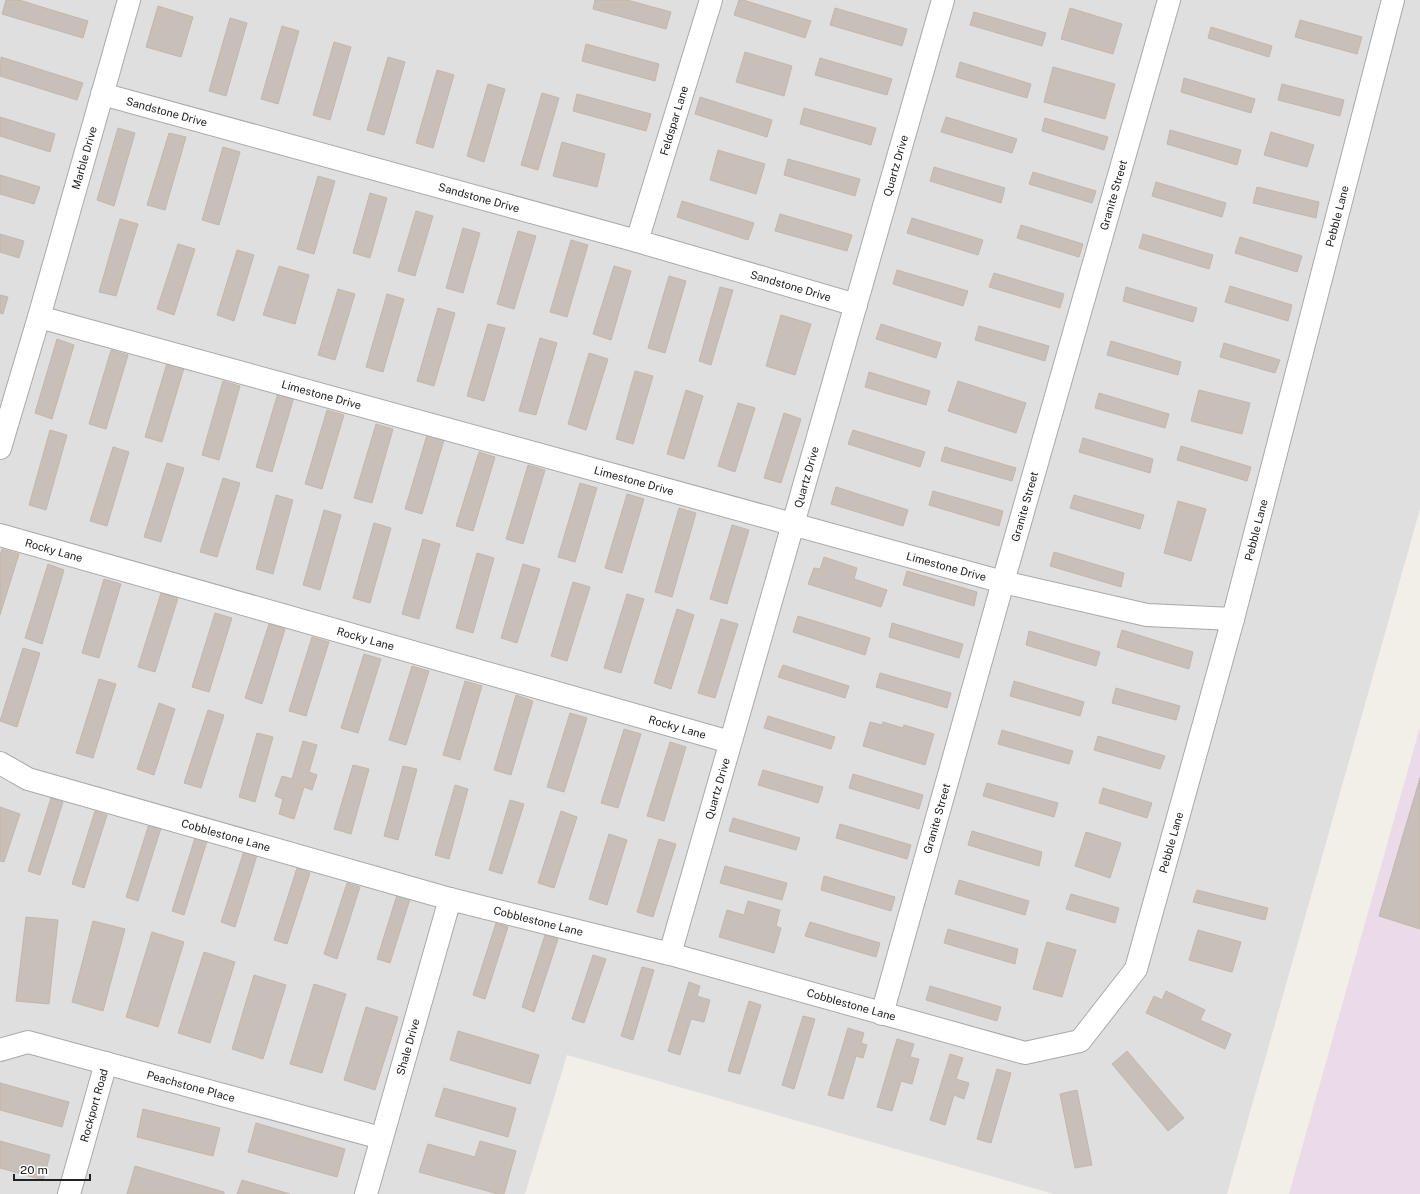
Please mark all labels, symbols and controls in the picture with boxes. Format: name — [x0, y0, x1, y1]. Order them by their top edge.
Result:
street label: Feldspar Lane — [658, 84, 690, 157]
street label: Sandstone Drive — [125, 95, 209, 129]
street label: Marble Drive — [70, 125, 99, 191]
street label: Quartz Drive — [881, 133, 910, 198]
street label: Granite Street — [1098, 159, 1129, 232]
street label: Sandstone Drive — [437, 181, 521, 214]
street label: Pebble Lane — [1323, 184, 1351, 248]
street label: Sandstone Drive — [749, 268, 833, 303]
street label: Limestone Drive — [280, 378, 363, 411]
street label: Quartz Drive — [792, 445, 821, 509]
street label: Limestone Drive — [593, 464, 675, 497]
street label: Granite Street — [1009, 470, 1040, 543]
street label: Pebble Lane — [1242, 498, 1270, 562]
street label: Rocky Lane — [24, 536, 84, 564]
street label: Limestone Drive — [905, 550, 988, 583]
street label: Rocky Lane — [335, 625, 396, 653]
street label: Rocky Lane — [647, 713, 707, 741]
street label: Quartz Drive — [703, 756, 732, 821]
street label: Granite Street — [921, 782, 952, 855]
street label: Pebble Lane — [1157, 811, 1185, 875]
street label: Cobblestone Lane — [180, 817, 272, 854]
street label: Cobblestone Lane — [492, 904, 584, 938]
street label: Cobblestone Lane — [805, 986, 897, 1023]
street label: Shale Drive — [394, 1017, 422, 1076]
street label: Rockport Road — [78, 1067, 110, 1143]
street label: Peachstone Place — [145, 1069, 236, 1104]
scale bar — [14, 1156, 90, 1182]
text: 20 m — [20, 1163, 48, 1177]

